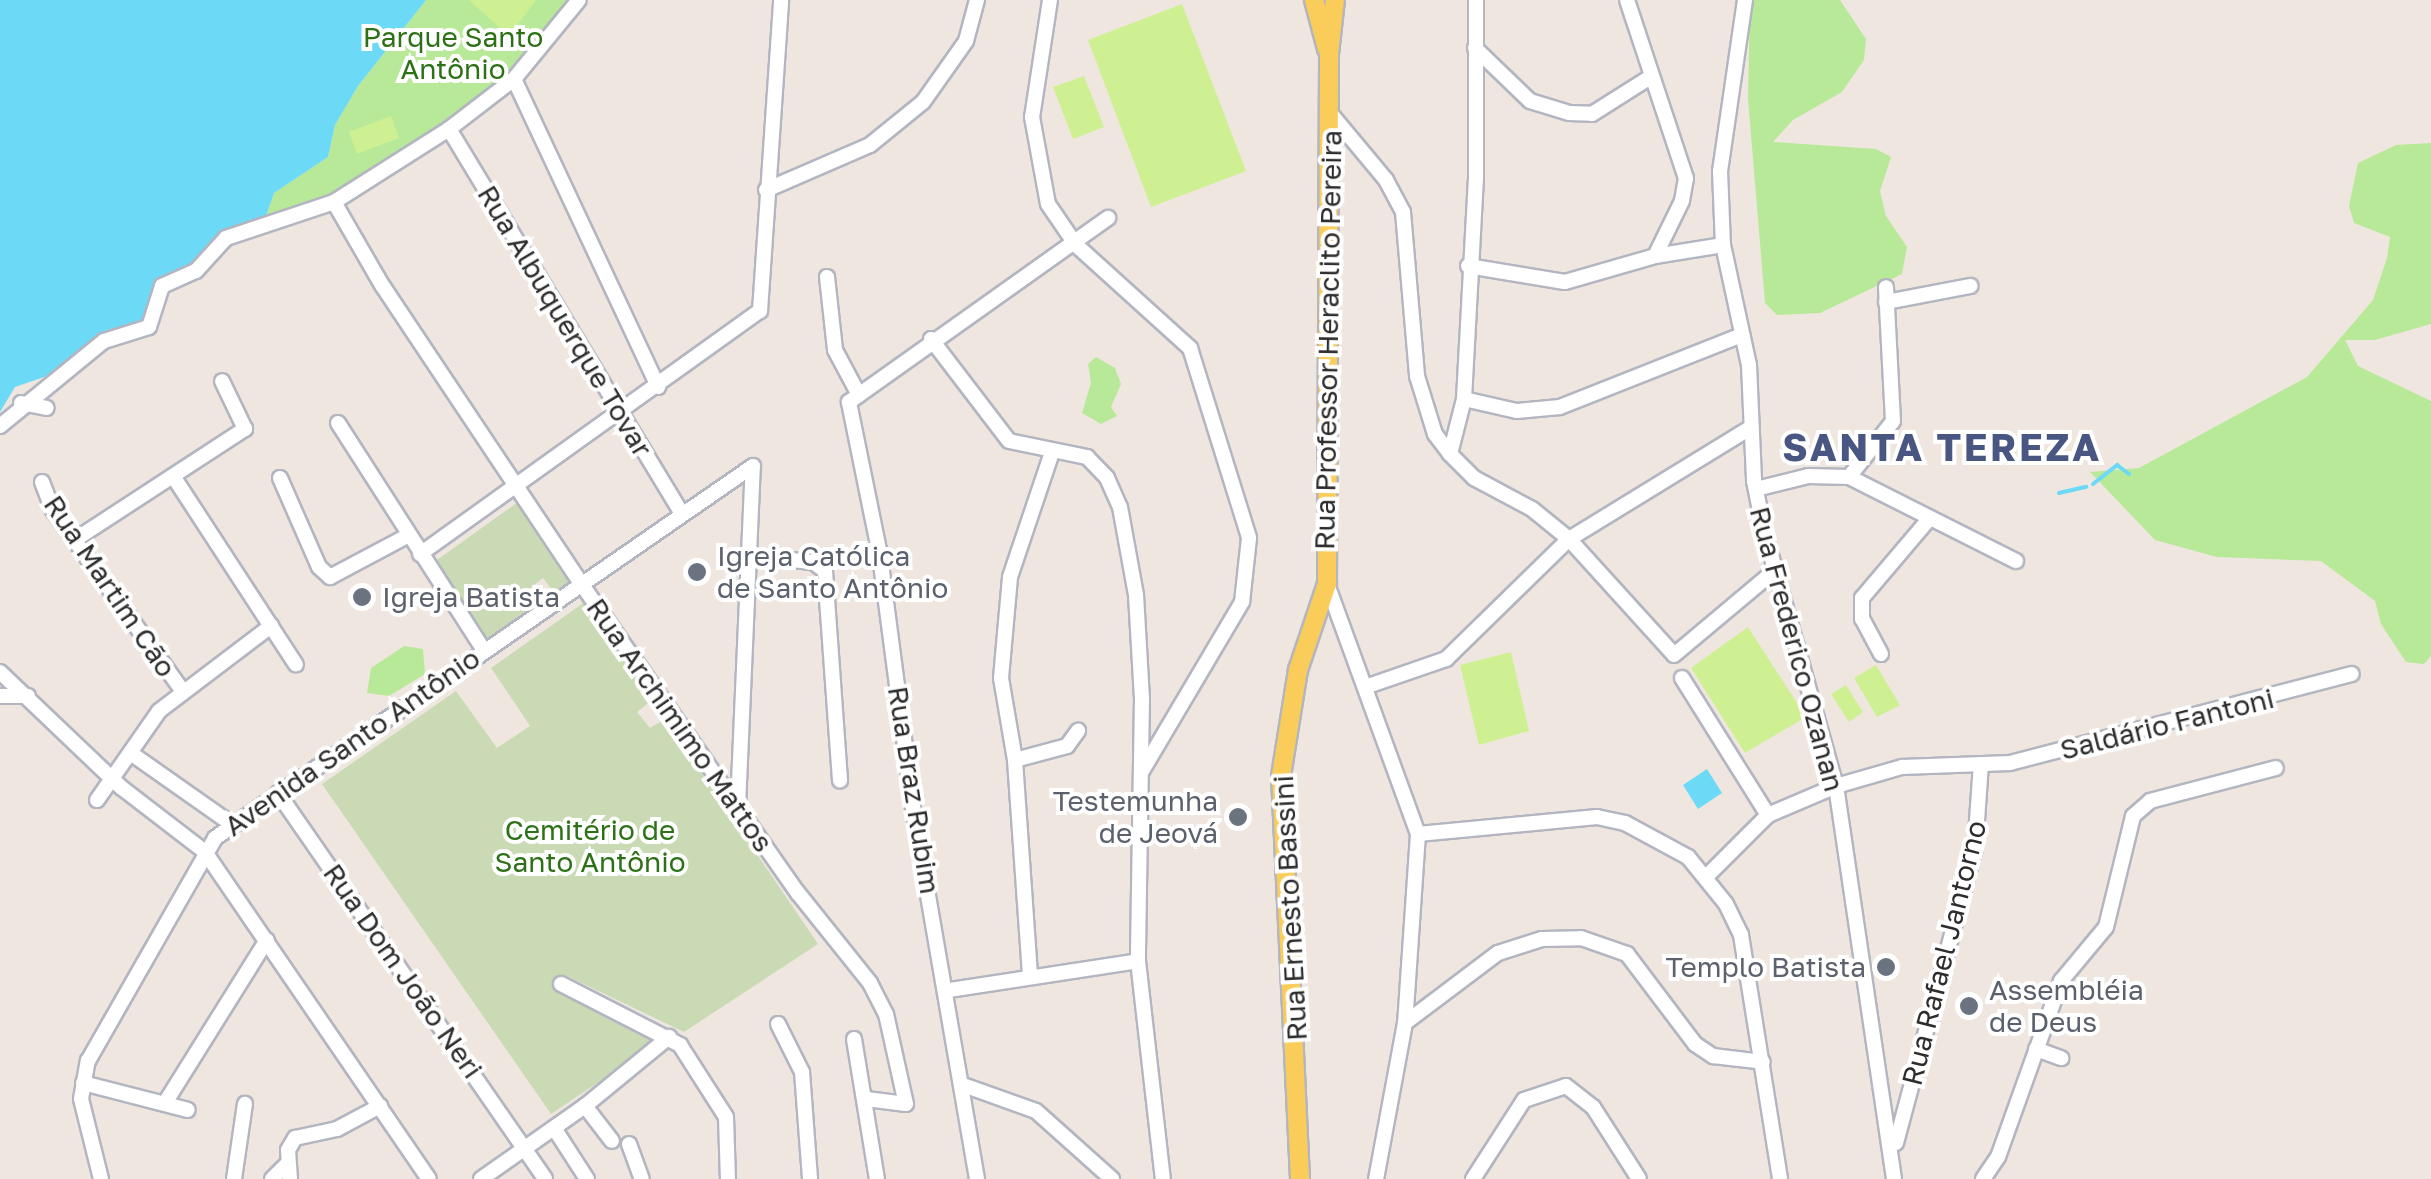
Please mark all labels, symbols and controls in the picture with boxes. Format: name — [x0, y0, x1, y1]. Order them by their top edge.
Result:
park label: Parque Santo Antônio — [363, 20, 543, 86]
street label: Rua Professor Heraclito Pereira — [1308, 130, 1348, 550]
street label: Rua Albuquerque Tovar — [471, 179, 659, 463]
district label: SANTA TEREZA — [1782, 424, 2102, 470]
street label: Rua Martim Cão — [37, 489, 183, 683]
street label: Rua Frederico Ozanan — [1743, 503, 1851, 795]
place label: Igreja Católica de Santo Antônio — [717, 539, 948, 605]
marker: Igreja Católica de Santo Antônio — [686, 561, 708, 583]
place label: Igreja Batista — [382, 580, 560, 614]
marker: Igreja Batista — [351, 586, 373, 608]
street label: Rua Archimimo Mattos — [580, 592, 780, 858]
street label: Avenida Santo Antônio — [218, 641, 486, 843]
street label: Saldário Fantoni — [2057, 681, 2277, 767]
street label: Rua Braz Rubim — [881, 684, 947, 896]
street label: Rua Ernesto Bassini — [1266, 774, 1314, 1042]
place label: Testemunha de Jeová — [1053, 784, 1218, 850]
marker: Testemunha de Jeová — [1227, 806, 1249, 828]
park label: Cemitério de Santo Antônio — [495, 813, 685, 879]
street label: Rua Rafael Jantorno — [1895, 817, 1993, 1089]
street label: Rua Dom João Neri — [316, 857, 490, 1085]
place label: Templo Batista — [1666, 950, 1866, 984]
marker: Templo Batista — [1875, 956, 1897, 978]
place label: Assembléia de Deus — [1989, 973, 2144, 1039]
marker: Assembléia de Deus — [1958, 995, 1980, 1017]

